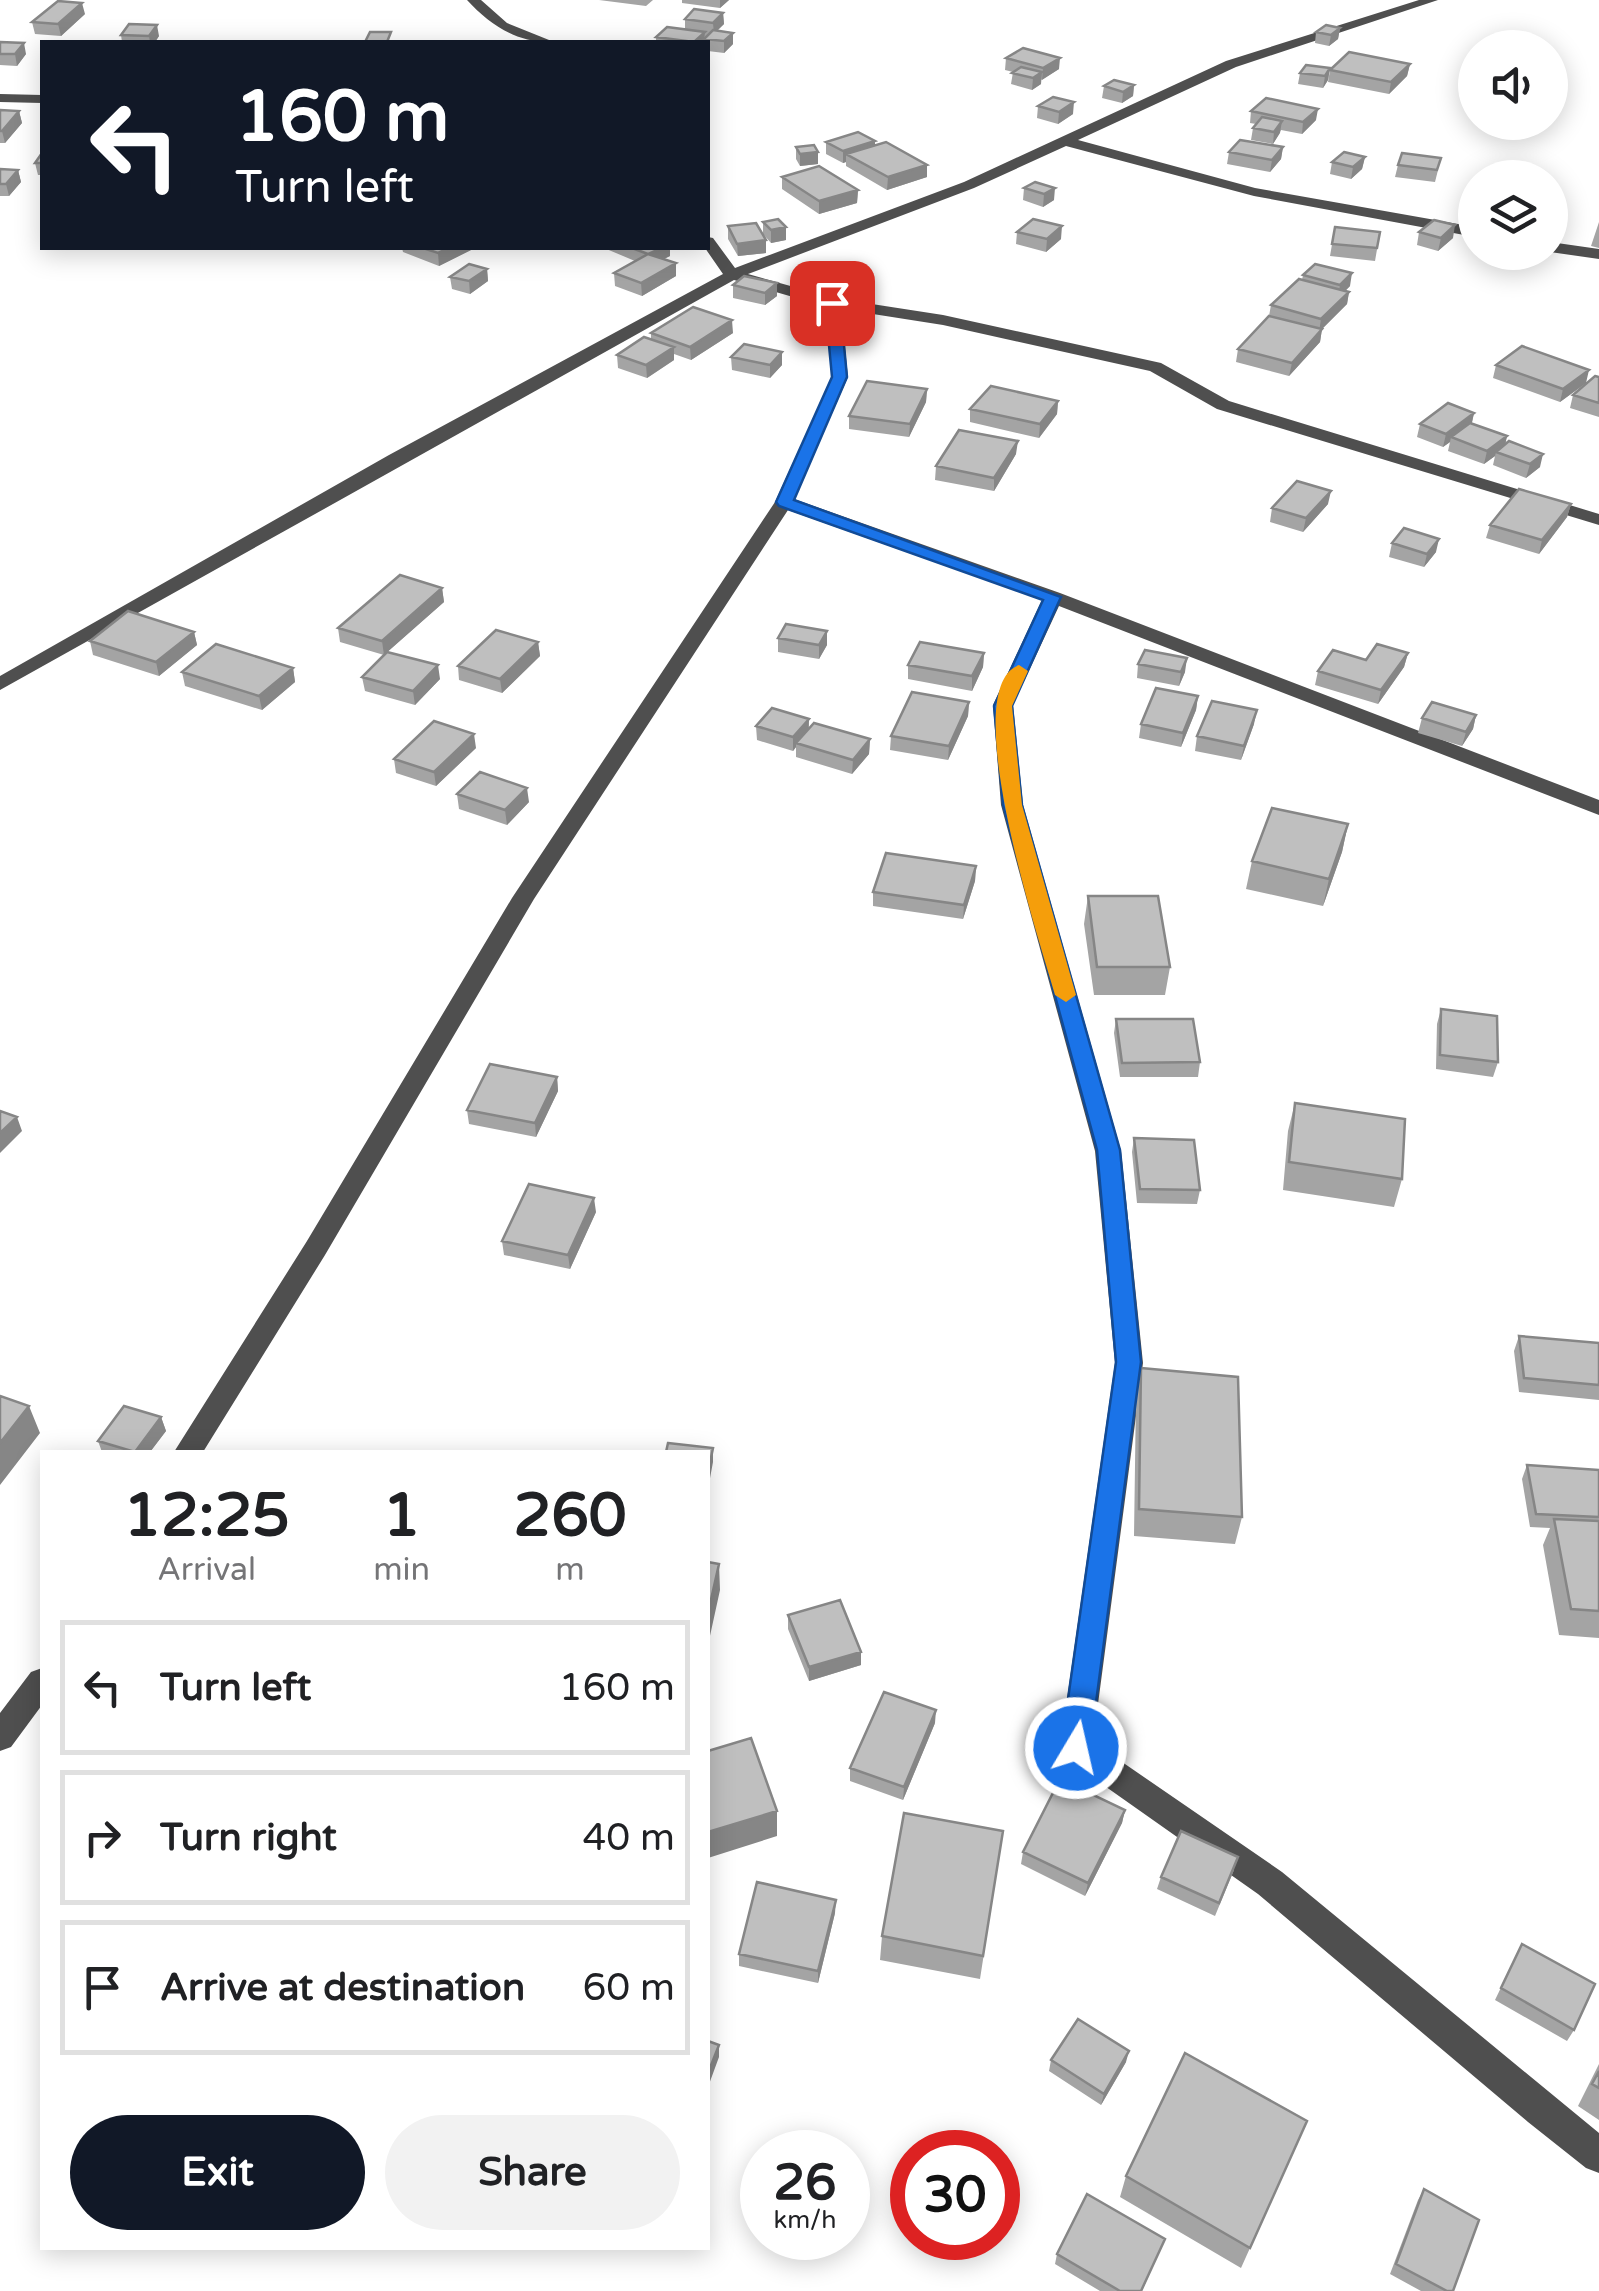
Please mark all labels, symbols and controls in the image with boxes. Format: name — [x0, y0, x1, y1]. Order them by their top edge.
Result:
map controls — [1458, 30, 1568, 270]
button: sound — [1458, 30, 1568, 140]
text: 160 m — [235, 76, 449, 160]
icon: left — [70, 80, 200, 210]
button: layers — [1458, 160, 1568, 270]
text: Turn left — [235, 161, 414, 215]
pin — [790, 261, 875, 346]
icon: arrive — [805, 276, 860, 331]
text: 12:25 — [123, 1480, 290, 1552]
text: 1 — [383, 1480, 420, 1552]
text: 260 — [513, 1480, 627, 1552]
text: Arrival — [157, 1551, 256, 1589]
text: min — [373, 1551, 430, 1589]
text: m — [555, 1551, 585, 1589]
icon: left — [75, 1660, 130, 1715]
text: Turn left — [160, 1665, 311, 1711]
text: 160 m — [559, 1665, 675, 1711]
position arrow — [1024, 1696, 1128, 1800]
icon: right — [75, 1810, 130, 1865]
text: Turn right — [160, 1815, 337, 1861]
text: 40 m — [583, 1815, 675, 1861]
icon: arrive — [75, 1960, 130, 2015]
text: Arrive at destination — [160, 1965, 525, 2011]
text: 60 m — [583, 1965, 675, 2011]
button: Exit — [70, 2115, 365, 2230]
button: Share — [385, 2115, 680, 2230]
speed limit sign: 30 — [890, 2130, 1020, 2260]
text: 26 — [774, 2153, 836, 2213]
text: km/h — [774, 2205, 836, 2235]

